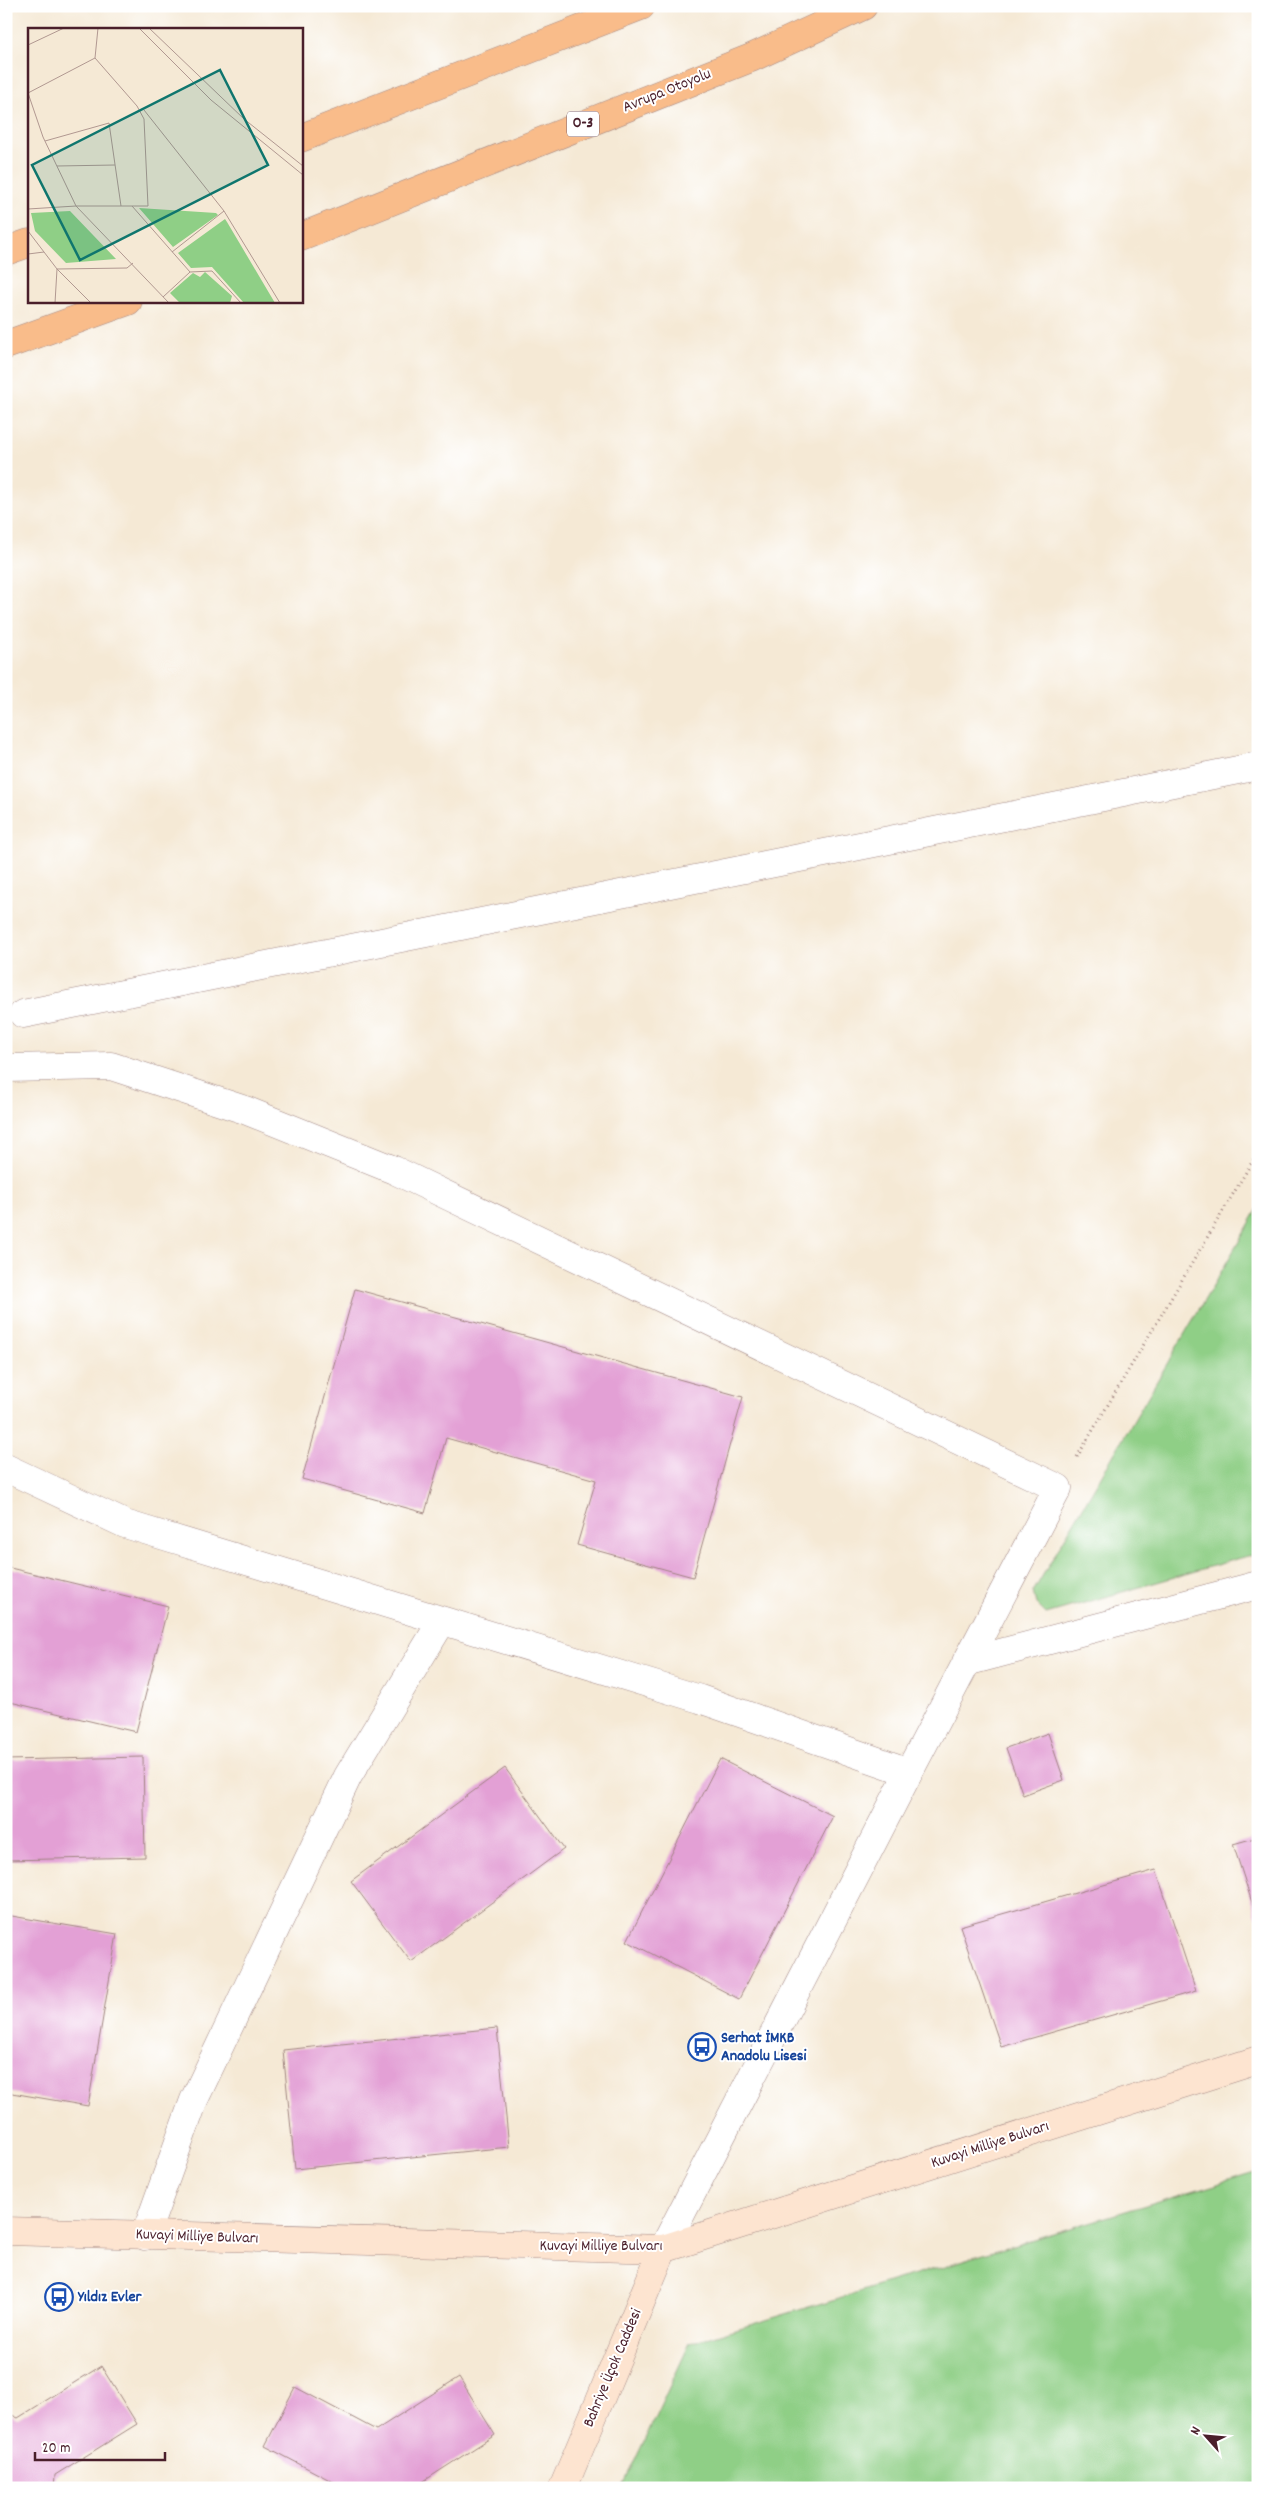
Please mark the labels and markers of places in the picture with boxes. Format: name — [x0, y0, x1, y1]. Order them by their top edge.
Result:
place label: Serhat İMKB Anadolu Lisesi — [721, 2027, 807, 2068]
bus stop icon: Serhat İMKB Anadolu Lisesi — [687, 2032, 717, 2062]
bus stop icon: Yıldız Evler — [44, 2282, 74, 2312]
place label: Yıldız Evler — [77, 2286, 143, 2309]

